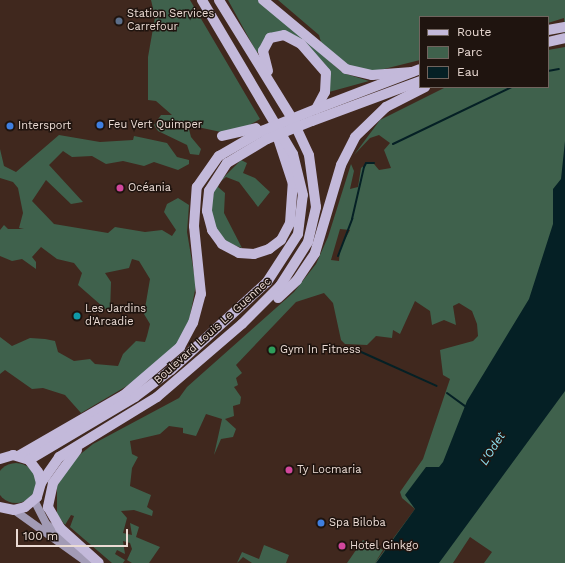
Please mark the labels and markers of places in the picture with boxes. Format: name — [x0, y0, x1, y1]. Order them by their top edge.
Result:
place label: Station Services Carrefour — [127, 8, 214, 34]
marker: Station Services Carrefour — [114, 16, 124, 26]
place label: Feu Vert Quimper — [108, 118, 203, 132]
place label: Intersport — [18, 119, 71, 133]
marker: Feu Vert Quimper — [95, 120, 105, 130]
marker: Intersport — [5, 121, 15, 131]
place label: Océania — [128, 181, 171, 195]
marker: Océania — [115, 183, 125, 193]
place label: Les Jardins d'Arcadie — [85, 303, 146, 329]
marker: Les Jardins d'Arcadie — [72, 311, 82, 321]
place label: Gym In Fitness — [280, 343, 361, 357]
marker: Gym In Fitness — [267, 345, 277, 355]
place label: Ty Locmaria — [297, 463, 362, 477]
marker: Ty Locmaria — [284, 465, 294, 475]
place label: Spa Biloba — [329, 516, 386, 530]
marker: Spa Biloba — [316, 518, 326, 528]
place label: Hotel Ginkgo — [350, 539, 419, 553]
marker: Hotel Ginkgo — [337, 541, 347, 551]

